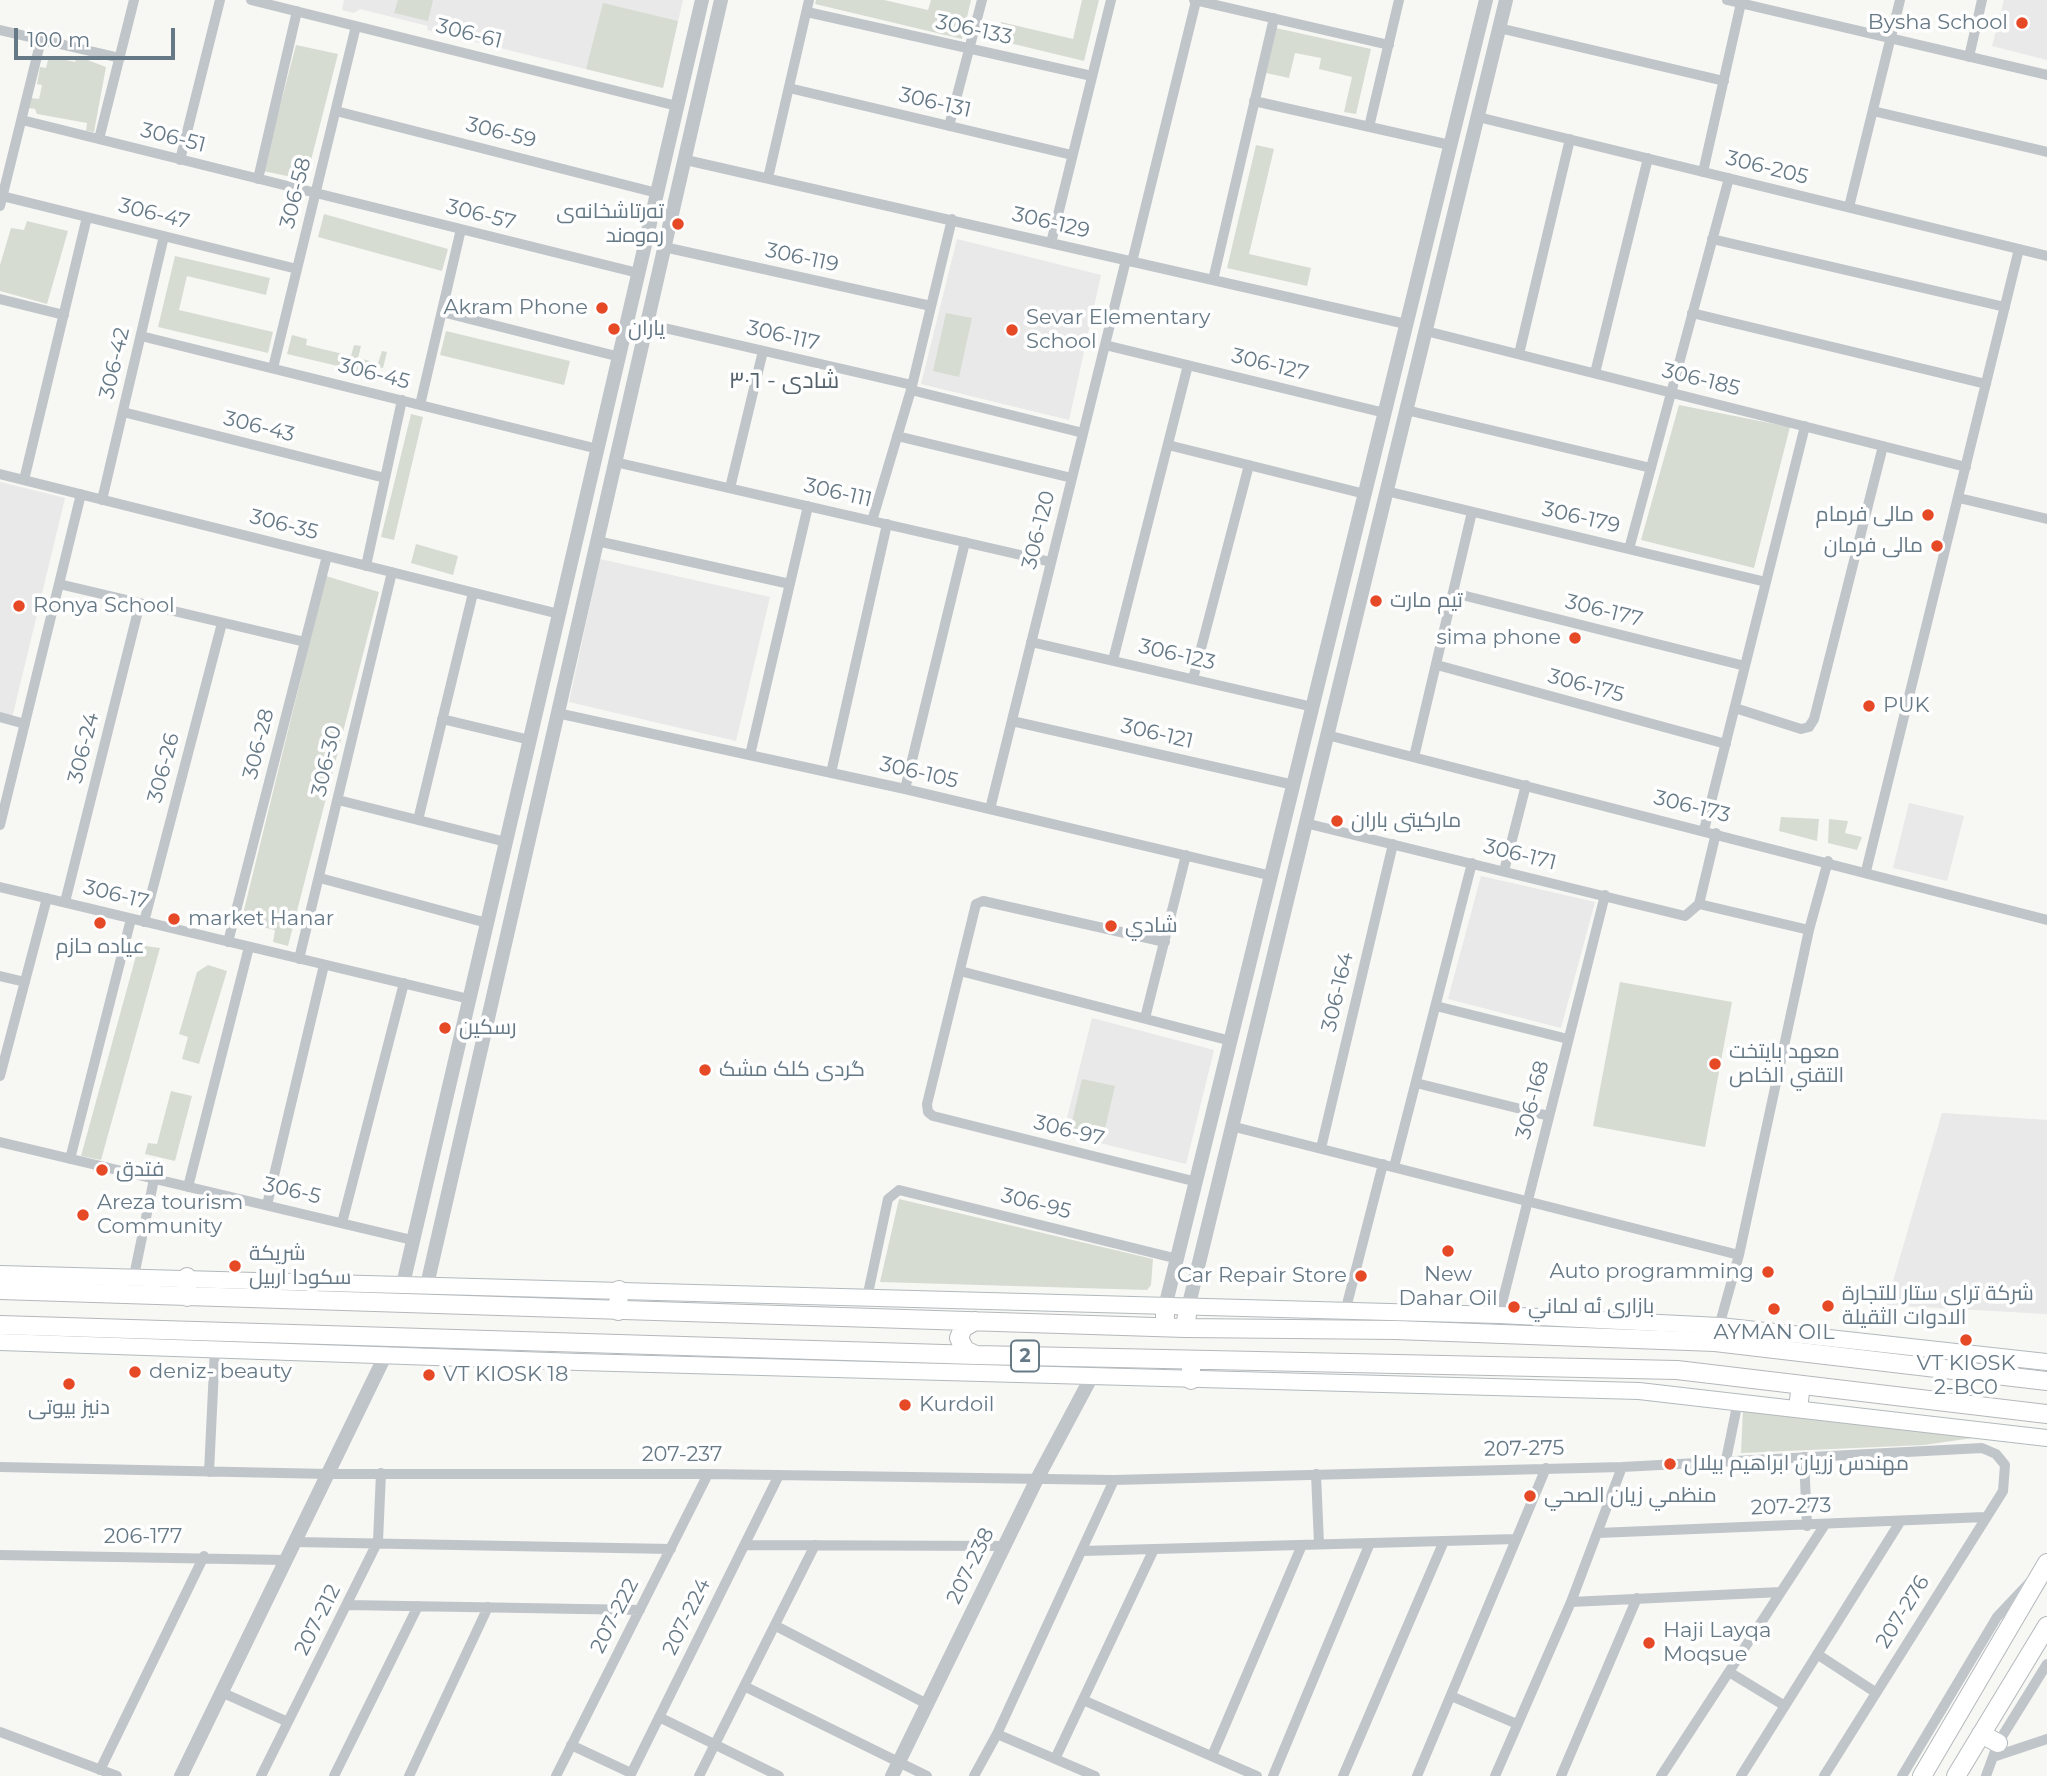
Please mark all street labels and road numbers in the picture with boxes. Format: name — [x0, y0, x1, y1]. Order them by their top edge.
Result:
street label: 306-133 — [933, 10, 1015, 50]
street label: 306-61 — [433, 14, 505, 54]
street label: 306-131 — [896, 82, 974, 124]
street label: 306-59 — [463, 112, 539, 154]
street label: 306-51 — [138, 118, 208, 158]
street label: 306-205 — [1723, 146, 1811, 190]
street label: 306-58 — [275, 155, 317, 231]
street label: 306-47 — [116, 193, 192, 235]
street label: 306-57 — [444, 194, 518, 236]
street label: 306-129 — [1010, 202, 1092, 244]
street label: 306-119 — [763, 238, 841, 278]
street label: 306-117 — [744, 315, 822, 357]
street label: 306-42 — [95, 325, 135, 401]
street label: 306-127 — [1229, 343, 1311, 387]
street label: 306-45 — [336, 353, 412, 395]
street label: 306-185 — [1660, 358, 1742, 402]
street label: 306-43 — [221, 406, 297, 448]
street label: 306-111 — [802, 473, 874, 513]
street label: 306-120 — [1017, 488, 1061, 572]
street label: 306-179 — [1540, 497, 1622, 539]
street label: 306-35 — [247, 504, 321, 546]
street label: 306-177 — [1563, 589, 1645, 633]
street label: 306-123 — [1136, 634, 1218, 676]
street label: 306-175 — [1545, 664, 1627, 708]
street label: 306-28 — [238, 706, 280, 782]
street label: 306-24 — [63, 710, 105, 786]
street label: 306-121 — [1118, 713, 1196, 755]
street label: 306-30 — [307, 723, 347, 799]
street label: 306-26 — [143, 730, 185, 806]
street label: 306-105 — [877, 752, 961, 794]
street label: 306-173 — [1651, 785, 1733, 829]
street label: 306-171 — [1481, 834, 1559, 876]
street label: 306-17 — [81, 875, 151, 915]
street label: 306-164 — [1317, 950, 1359, 1034]
street label: 306-168 — [1511, 1058, 1555, 1142]
street label: 306-97 — [1031, 1110, 1107, 1152]
street label: 306-5 — [261, 1172, 323, 1210]
street label: 306-95 — [998, 1183, 1074, 1225]
road number: 2 — [1011, 1340, 1039, 1372]
street label: 207-275 — [1484, 1436, 1564, 1462]
street label: 207-237 — [642, 1442, 722, 1468]
street label: 207-273 — [1750, 1493, 1832, 1521]
street label: 206-177 — [104, 1524, 182, 1550]
street label: 207-238 — [942, 1524, 1000, 1608]
street label: 207-276 — [1871, 1571, 1935, 1653]
street label: 207-222 — [586, 1574, 644, 1658]
street label: 207-224 — [658, 1575, 716, 1659]
street label: 207-212 — [289, 1580, 347, 1660]

